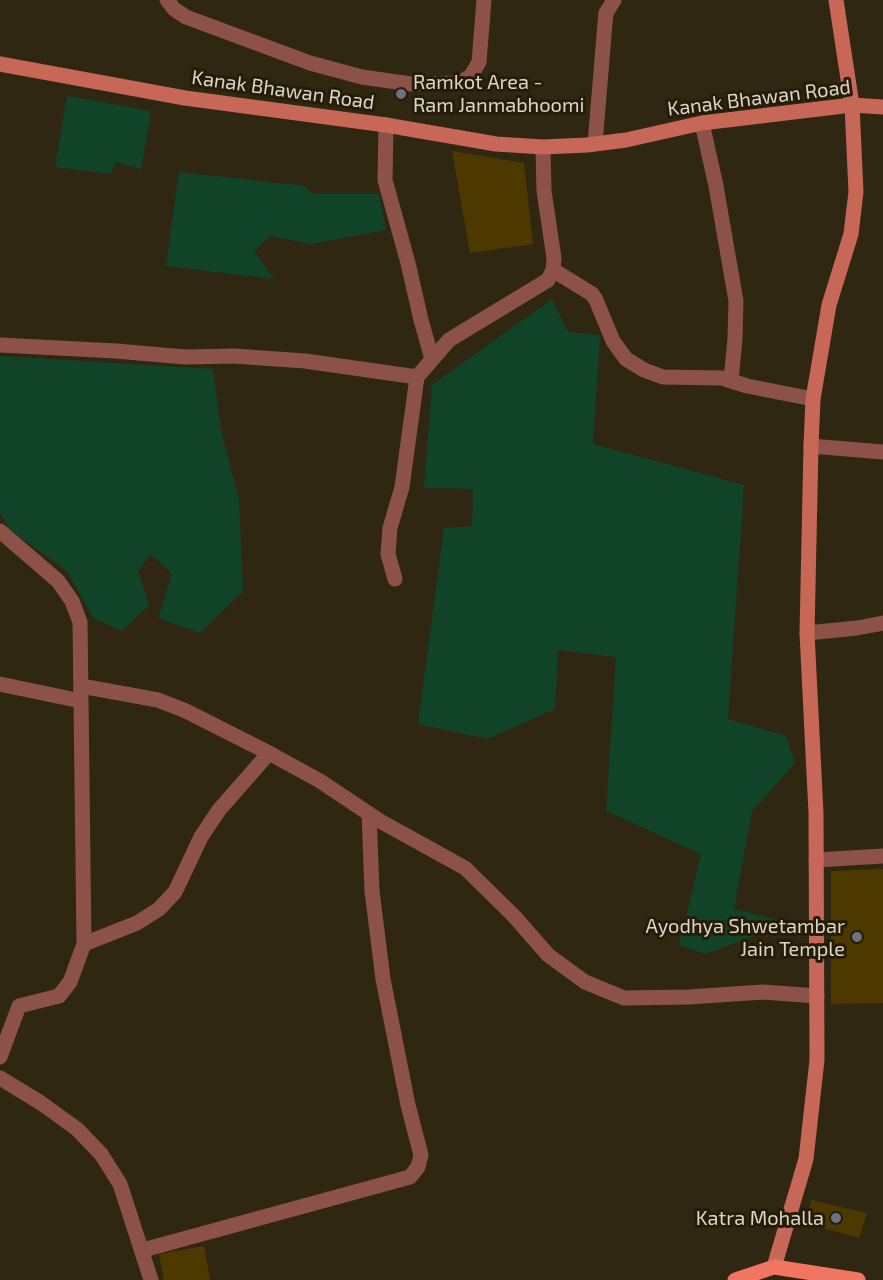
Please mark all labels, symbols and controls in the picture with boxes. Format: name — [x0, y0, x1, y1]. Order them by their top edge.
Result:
street label: Kanak Bhawan Road — [190, 65, 376, 115]
place label: Ramkot Area - Ram Janmabhoomi — [413, 70, 584, 117]
street label: Kanak Bhawan Road — [666, 75, 852, 121]
marker: Ramkot Area - Ram Janmabhoomi — [394, 87, 408, 101]
place label: Ayodhya Shwetambar Jain Temple — [646, 914, 845, 961]
marker: Ayodhya Shwetambar Jain Temple — [850, 930, 864, 944]
place label: Katra Mohalla — [696, 1206, 824, 1230]
marker: Katra Mohalla — [829, 1211, 843, 1225]

